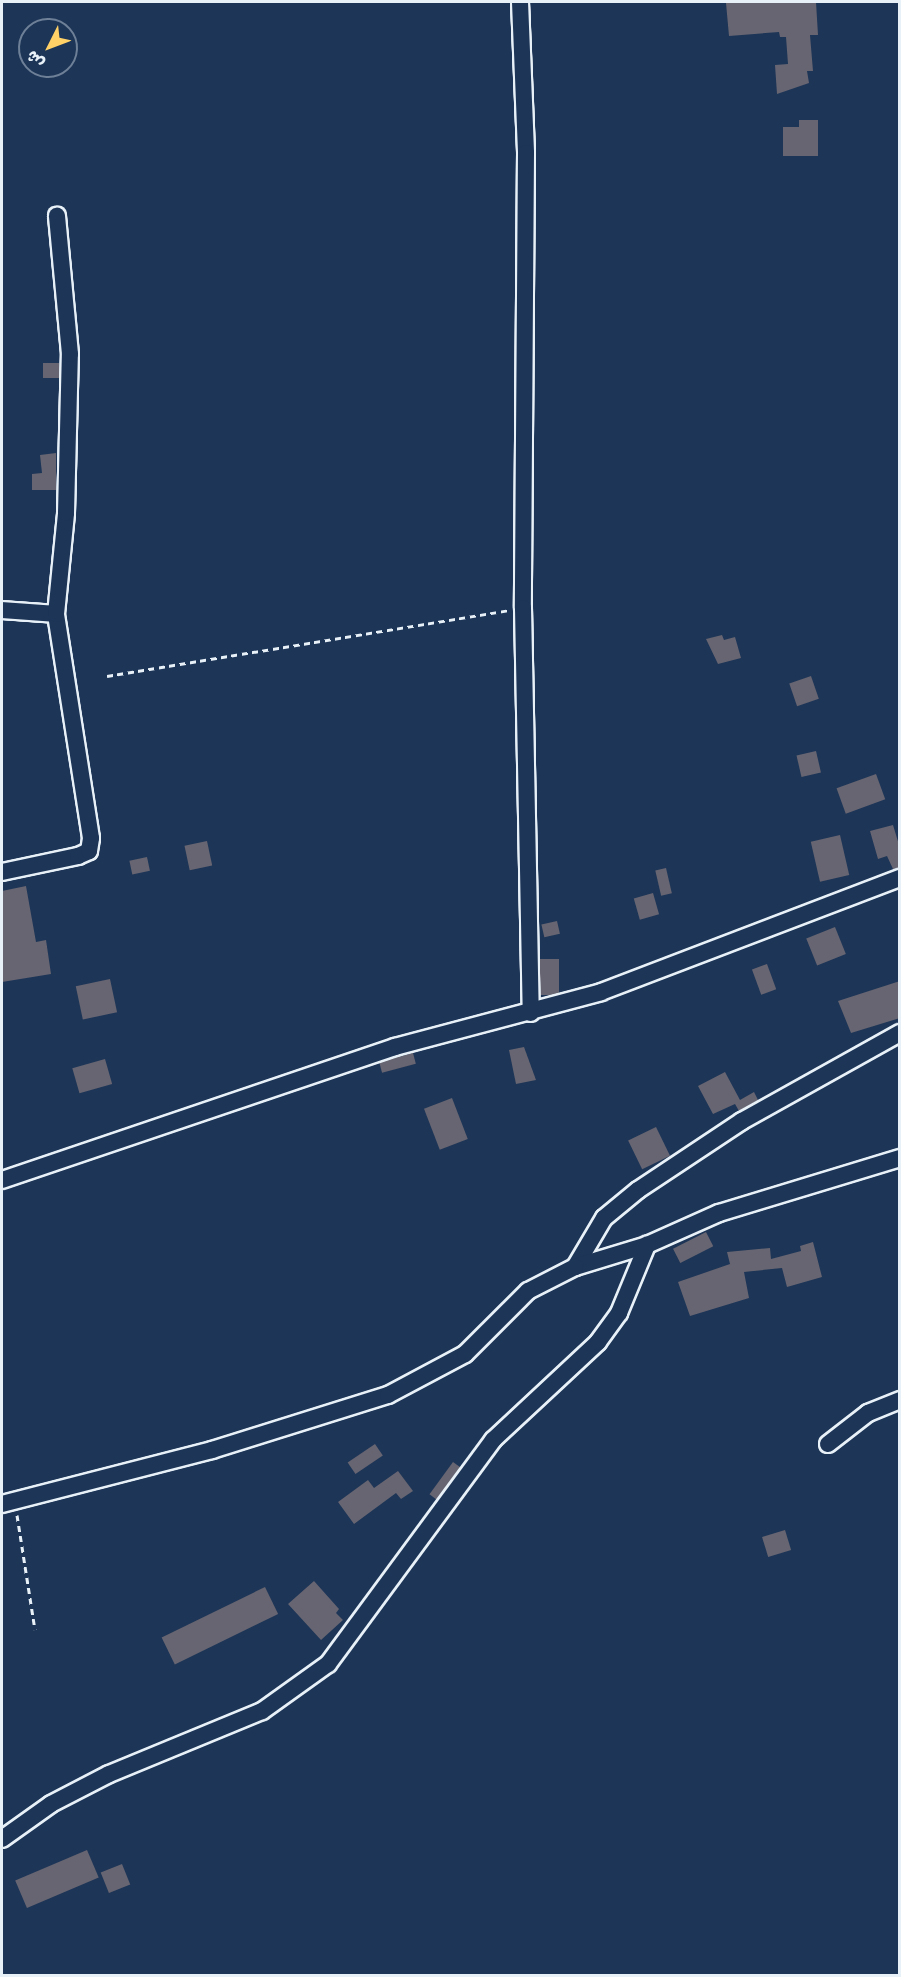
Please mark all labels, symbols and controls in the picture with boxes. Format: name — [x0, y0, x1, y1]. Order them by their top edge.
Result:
north arrow — [18, 18, 78, 78]
text: ش — [23, 46, 49, 72]

